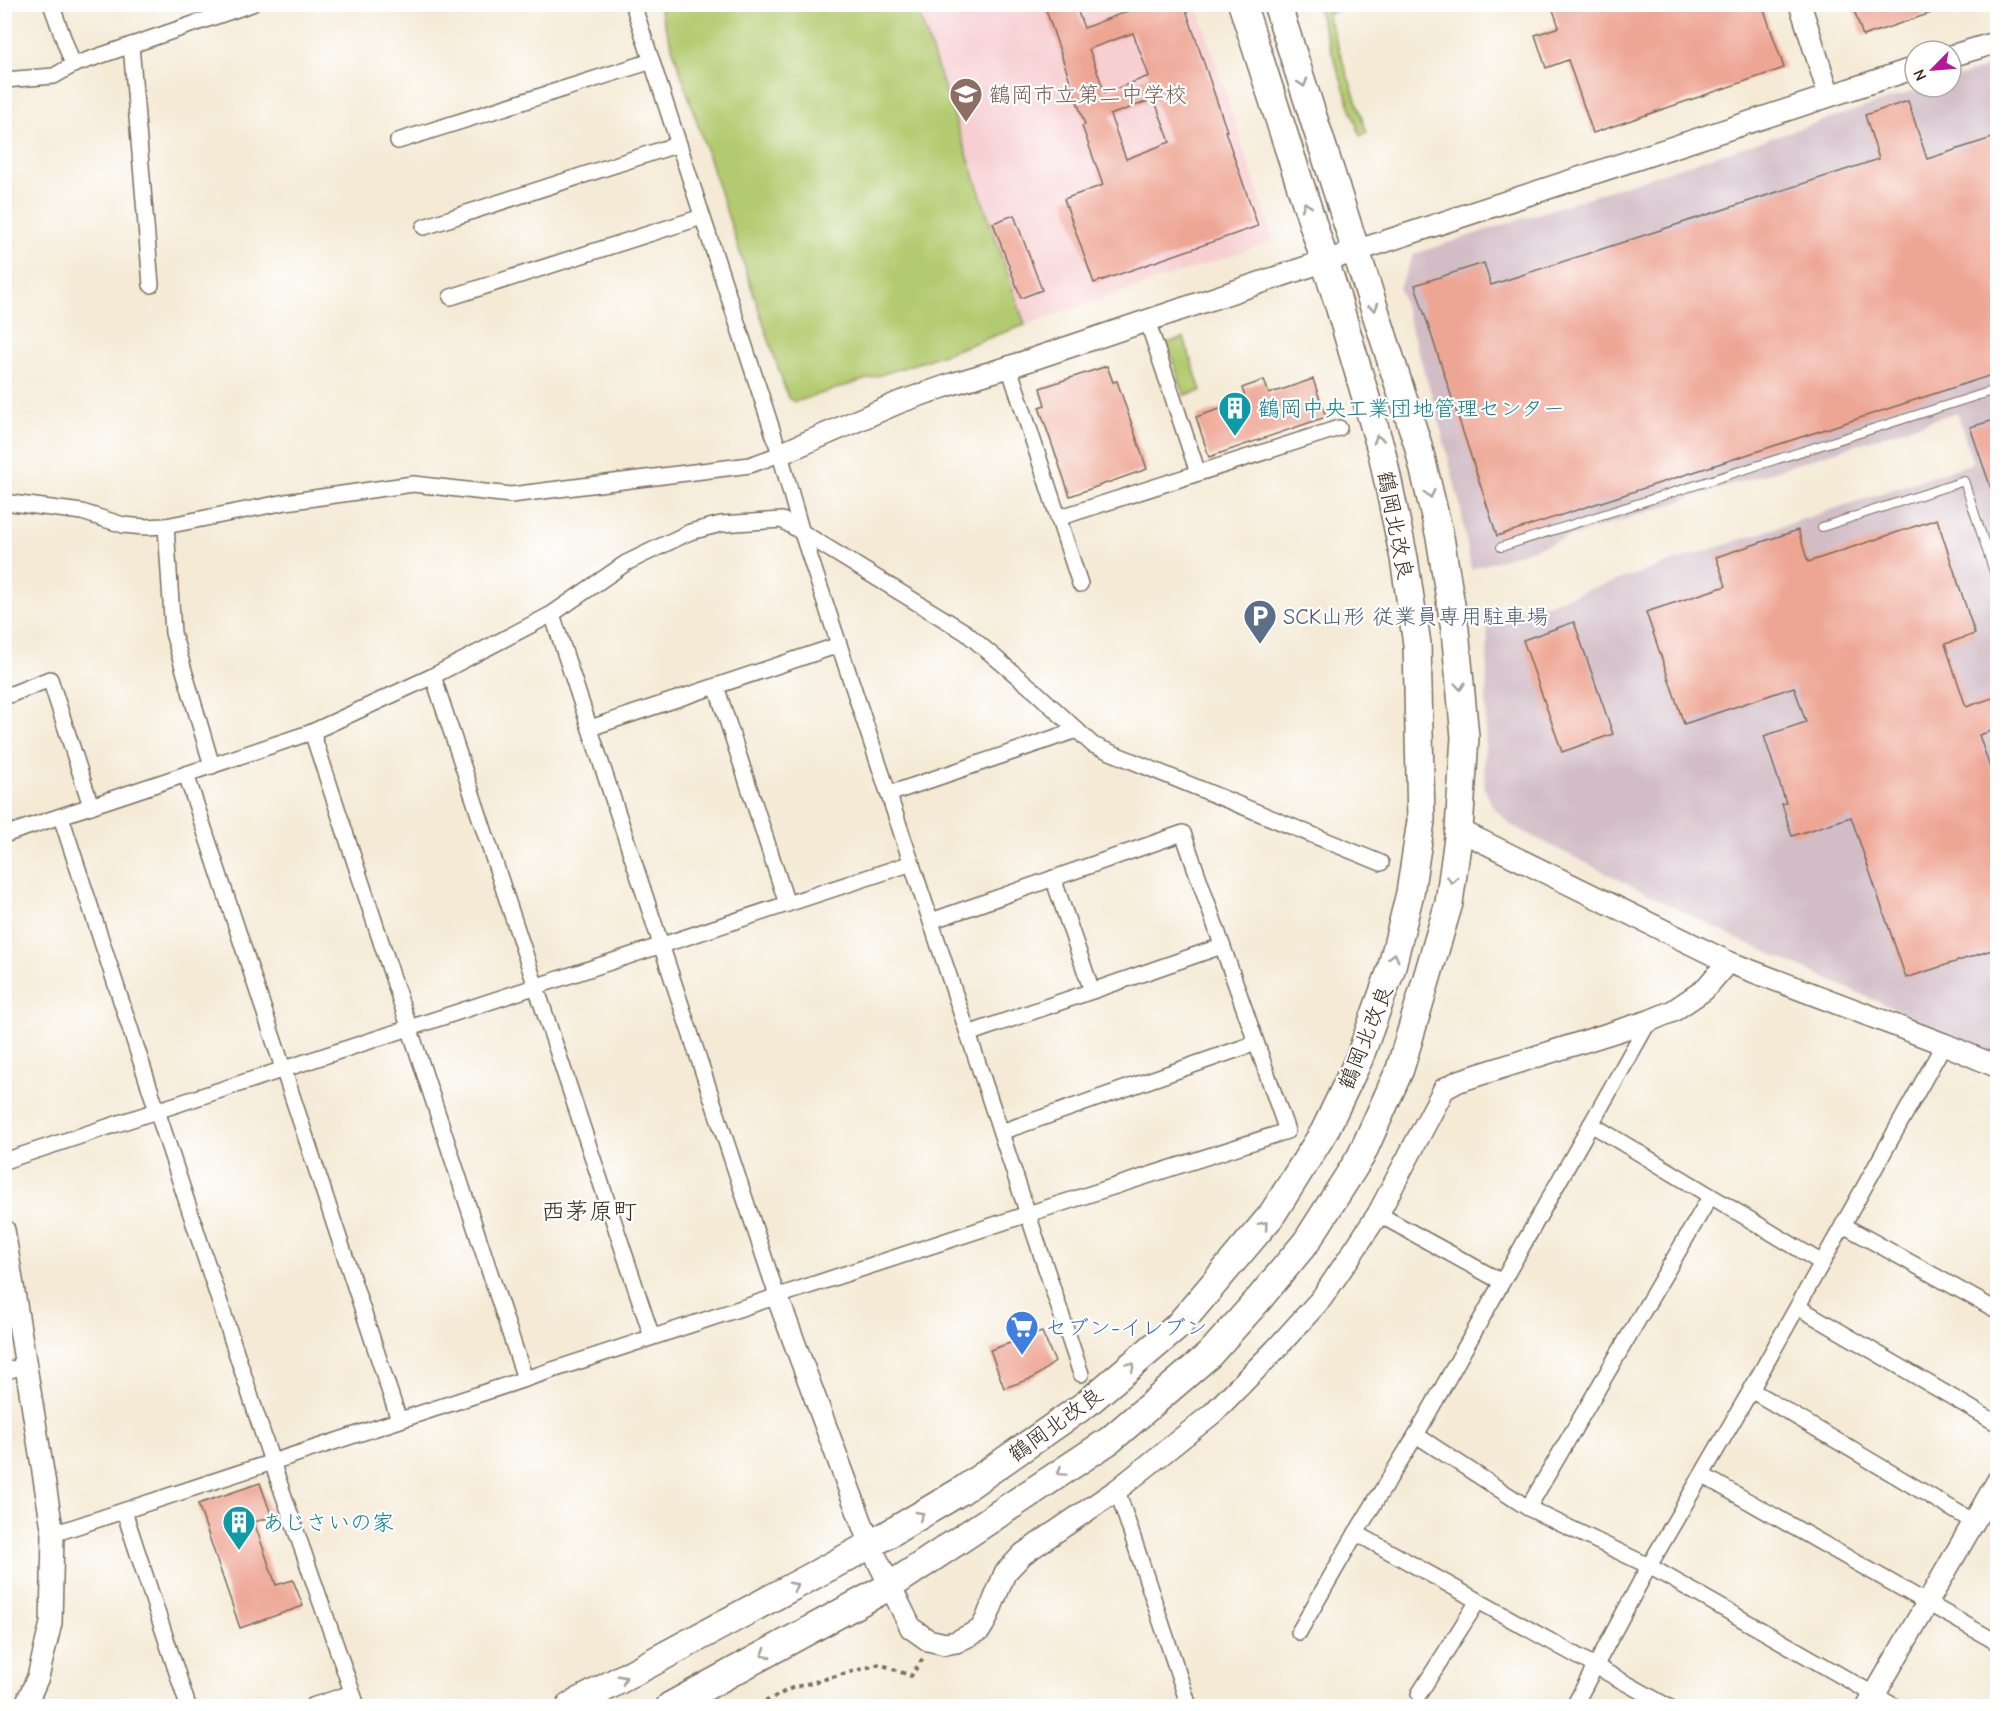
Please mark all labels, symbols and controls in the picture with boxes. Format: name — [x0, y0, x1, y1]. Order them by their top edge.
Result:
north arrow — [1903, 39, 1963, 99]
text: N — [1910, 66, 1931, 83]
school or university icon: 鶴岡市立第二中学校 — [948, 76, 984, 123]
one-way arrow — [1295, 77, 1308, 88]
place label: 鶴岡市立第二中学校 — [989, 82, 1187, 108]
one-way arrow — [1301, 201, 1313, 212]
one-way arrow — [1367, 301, 1380, 312]
building icon: 鶴岡中央工業団地管理センター — [1217, 390, 1253, 437]
place label: 鶴岡中央工業団地管理センター — [1258, 396, 1565, 422]
one-way arrow — [1373, 434, 1385, 445]
street label: 鶴岡北改良 — [1372, 469, 1418, 582]
one-way arrow — [1422, 489, 1435, 499]
parking icon: SCK山形 従業員専用駐車場 — [1242, 598, 1278, 645]
place label: SCK山形 従業員専用駐車場 — [1283, 604, 1548, 630]
one-way arrow — [1453, 682, 1466, 691]
one-way arrow — [1447, 876, 1459, 885]
one-way arrow — [1387, 952, 1400, 962]
street label: 鶴岡北改良 — [1333, 982, 1399, 1093]
district label: 西茅原町 — [541, 1197, 637, 1225]
one-way arrow — [1257, 1221, 1268, 1232]
supermarket icon: セブン-イレブン — [1004, 1309, 1040, 1356]
place label: セブン-イレブン — [1045, 1315, 1208, 1341]
one-way arrow — [1124, 1363, 1135, 1374]
street label: 鶴岡北改良 — [1003, 1382, 1108, 1468]
one-way arrow — [1057, 1465, 1067, 1477]
building icon: あじさいの家 — [221, 1504, 257, 1551]
place label: あじさいの家 — [262, 1510, 394, 1536]
one-way arrow — [914, 1511, 924, 1523]
one-way arrow — [788, 1582, 798, 1593]
one-way arrow — [761, 1647, 771, 1658]
one-way arrow — [616, 1675, 627, 1686]

